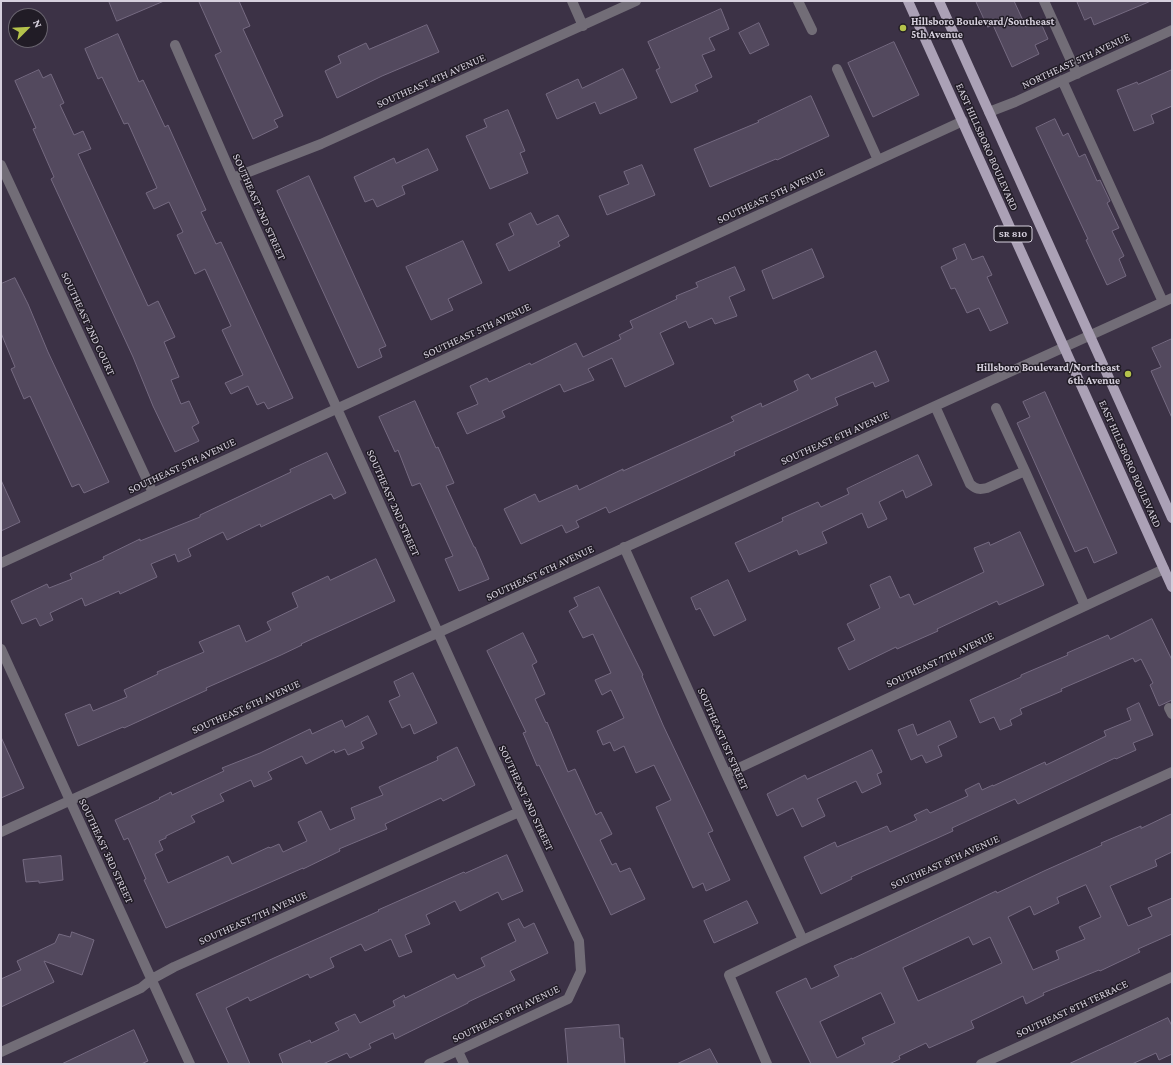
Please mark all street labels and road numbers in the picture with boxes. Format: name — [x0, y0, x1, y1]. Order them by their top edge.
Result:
street label: NORTHEAST 5TH AVENUE — [1020, 30, 1132, 92]
street label: SOUTHEAST 4TH AVENUE — [375, 51, 487, 111]
street label: EAST HILLSBORO BOULEVARD — [953, 81, 1021, 213]
street label: SOUTHEAST 2ND STREET — [230, 152, 288, 262]
street label: SOUTHEAST 5TH AVENUE — [715, 165, 827, 227]
road number: SR 810 — [994, 226, 1032, 242]
street label: SOUTHEAST 2ND COURT — [58, 270, 118, 378]
street label: SOUTHEAST 5TH AVENUE — [421, 300, 533, 362]
street label: EAST HILLSBORO BOULEVARD — [1096, 398, 1164, 530]
street label: SOUTHEAST 6TH AVENUE — [779, 408, 891, 468]
street label: SOUTHEAST 5TH AVENUE — [126, 435, 238, 497]
street label: SOUTHEAST 2ND STREET — [364, 448, 422, 558]
street label: SOUTHEAST 6TH AVENUE — [484, 542, 596, 604]
street label: SOUTHEAST 7TH AVENUE — [884, 629, 996, 691]
street label: SOUTHEAST 6TH AVENUE — [190, 677, 302, 737]
street label: SOUTHEAST 1ST STREET — [695, 686, 751, 792]
street label: SOUTHEAST 2ND STREET — [496, 743, 556, 853]
street label: SOUTHEAST 3RD STREET — [76, 797, 136, 905]
street label: SOUTHEAST 8TH AVENUE — [888, 832, 1002, 892]
street label: SOUTHEAST 7TH AVENUE — [197, 888, 309, 948]
street label: SOUTHEAST 8TH TERRACE — [1014, 977, 1130, 1041]
street label: SOUTHEAST 8TH AVENUE — [450, 982, 562, 1046]

